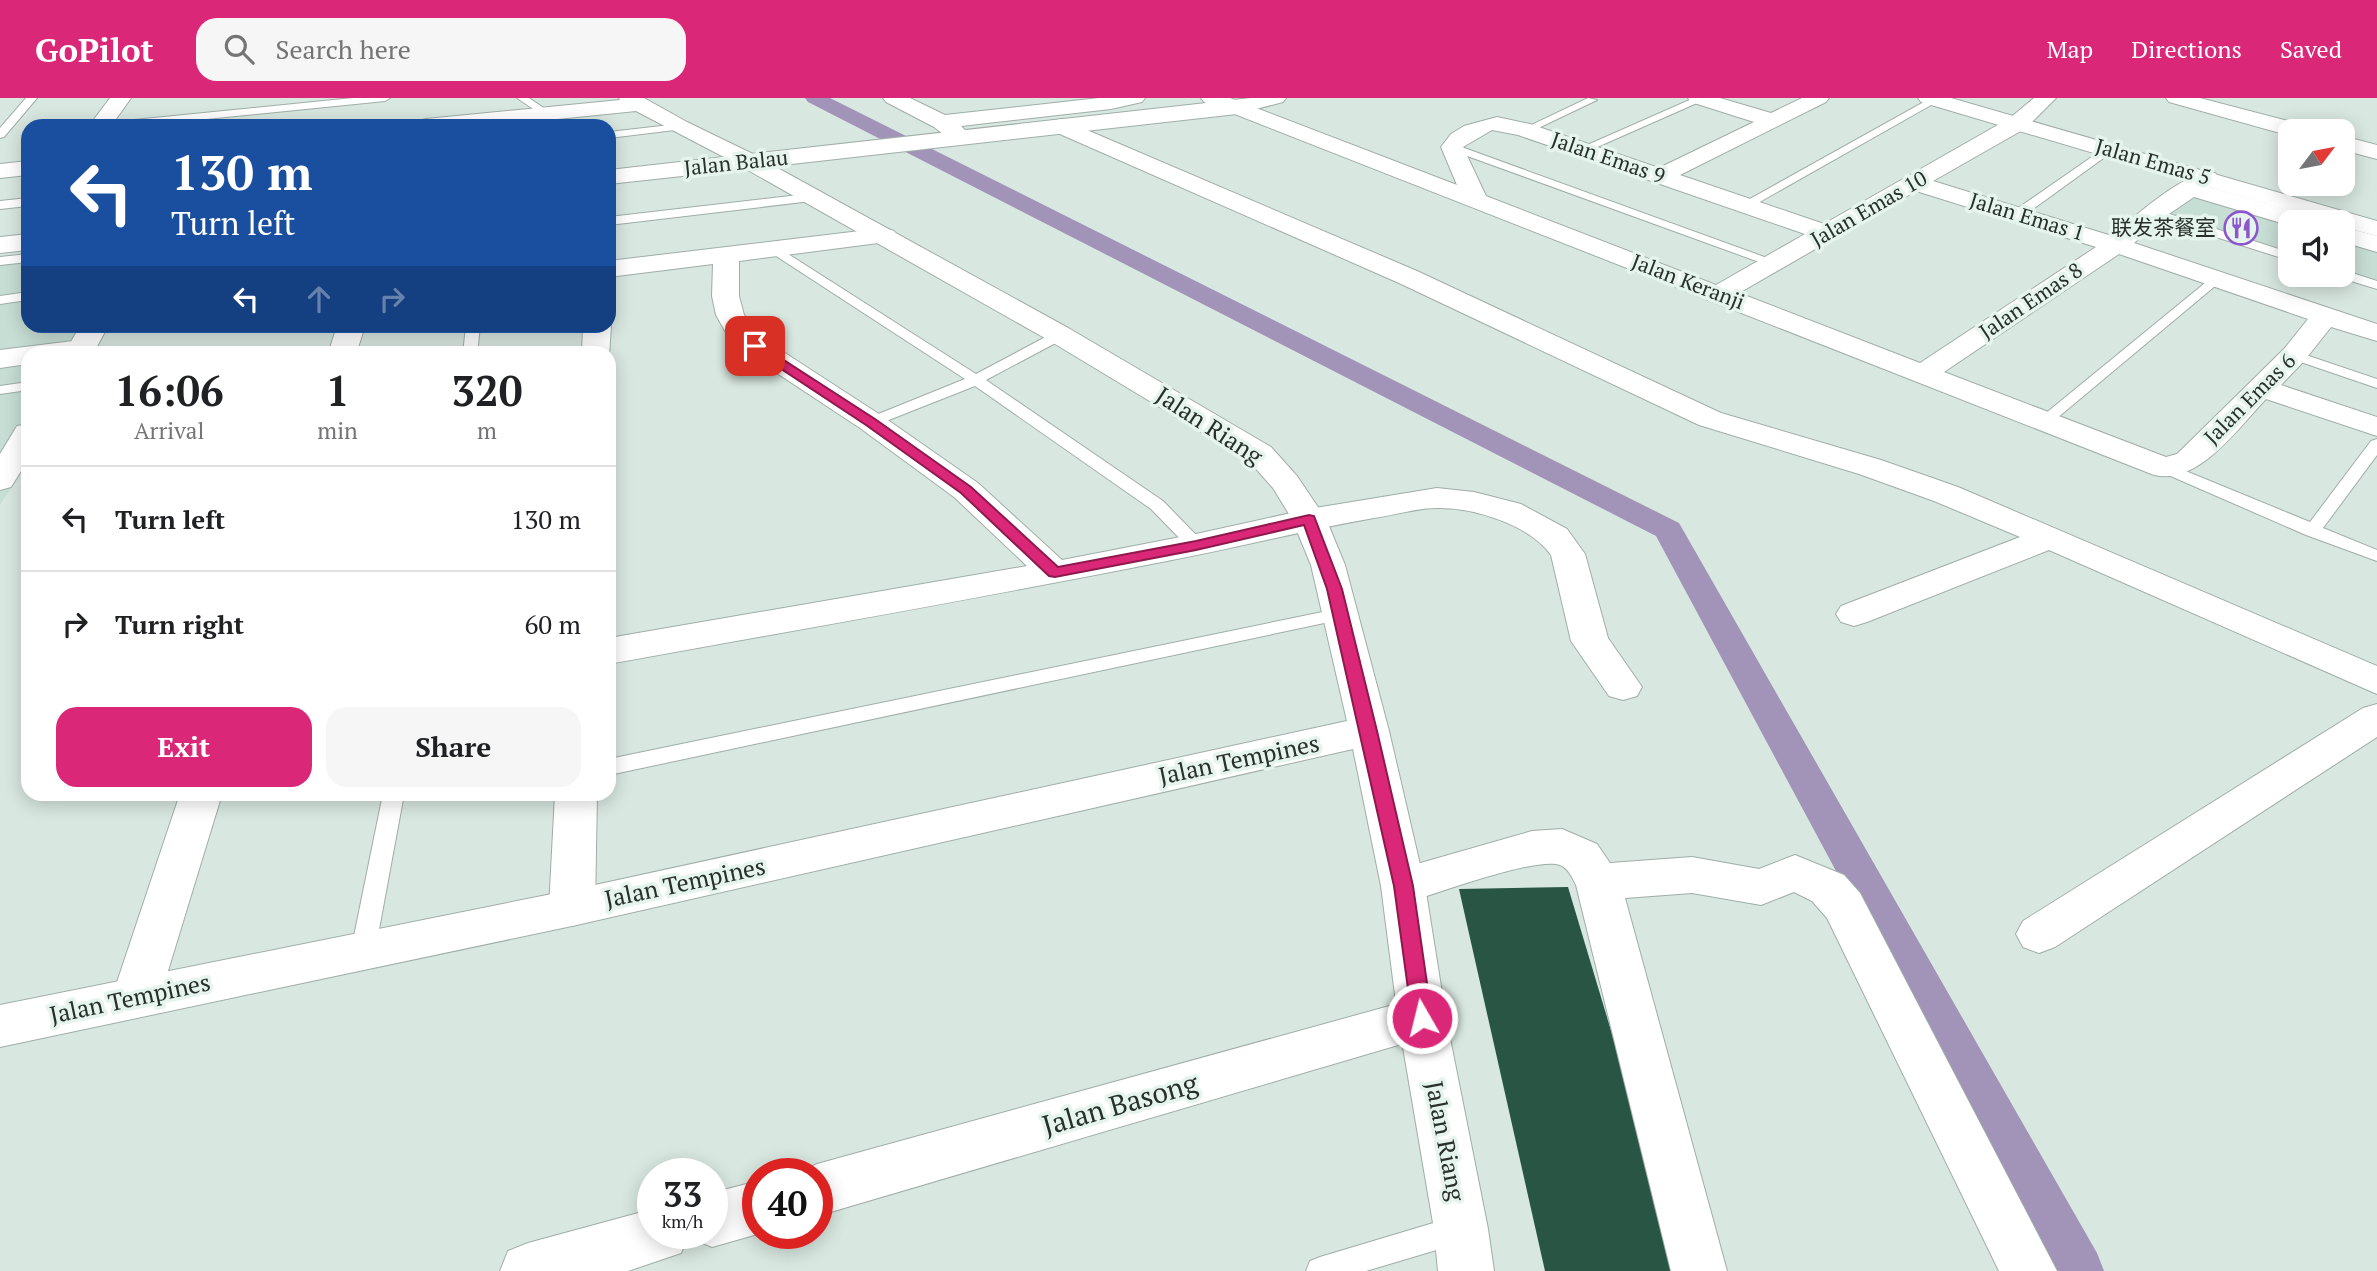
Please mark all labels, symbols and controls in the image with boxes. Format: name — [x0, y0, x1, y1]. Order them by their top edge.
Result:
search box — [196, 18, 686, 81]
text: GoPilot — [35, 28, 154, 71]
icon: search — [220, 30, 258, 68]
text: Search here — [276, 32, 411, 66]
text: Map — [2047, 33, 2093, 65]
text: Directions — [2131, 33, 2242, 65]
text: Saved — [2280, 33, 2342, 65]
north arrow — [2278, 119, 2356, 196]
map controls — [2278, 119, 2355, 287]
street label: Jalan Emas 9 — [1548, 125, 1669, 190]
street label: Jalan Emas 5 — [2092, 131, 2214, 191]
text: 130 m — [171, 139, 313, 204]
street label: Jalan Balau — [682, 143, 789, 181]
icon: left — [56, 147, 147, 238]
street label: Jalan Emas 10 — [1805, 164, 1932, 253]
street label: Jalan Emas 1 — [1966, 185, 2088, 247]
text: Turn left — [171, 202, 295, 244]
restaurant icon: 联发茶餐室 — [2222, 209, 2260, 247]
button: sound — [2278, 210, 2355, 287]
place label: 联发茶餐室 — [2111, 213, 2216, 241]
street label: Jalan Keranji — [1628, 247, 1749, 315]
street label: Jalan Emas 8 — [1973, 255, 2087, 345]
icon: left — [227, 280, 265, 318]
icon: ahead — [300, 280, 338, 318]
icon: right — [373, 280, 411, 318]
pin — [725, 316, 785, 376]
icon: arrive — [736, 327, 774, 365]
street label: Jalan Emas 6 — [2197, 346, 2301, 450]
text: 16:06 — [115, 362, 224, 418]
text: 1 — [326, 362, 349, 418]
text: 320 — [451, 362, 522, 418]
street label: Jalan Riang — [1150, 379, 1269, 472]
text: Arrival — [134, 415, 204, 446]
text: min — [317, 415, 358, 446]
text: m — [477, 415, 497, 446]
icon: left — [56, 500, 94, 538]
text: Turn left — [115, 502, 225, 536]
text: 130 m — [511, 502, 581, 536]
icon: right — [56, 605, 94, 643]
text: Turn right — [115, 607, 244, 641]
text: 60 m — [525, 607, 581, 641]
button: Exit — [56, 707, 312, 787]
button: Share — [326, 707, 581, 787]
street label: Jalan Tempines — [1156, 726, 1322, 792]
street label: Jalan Tempines — [602, 849, 768, 915]
street label: Jalan Tempines — [47, 965, 213, 1031]
position arrow — [1385, 981, 1459, 1055]
street label: Jalan Basong — [1038, 1063, 1203, 1143]
street label: Jalan Riang — [1419, 1078, 1473, 1204]
speed limit sign: 40 — [742, 1158, 833, 1249]
text: 33 — [663, 1171, 702, 1217]
text: km/h — [662, 1209, 703, 1233]

